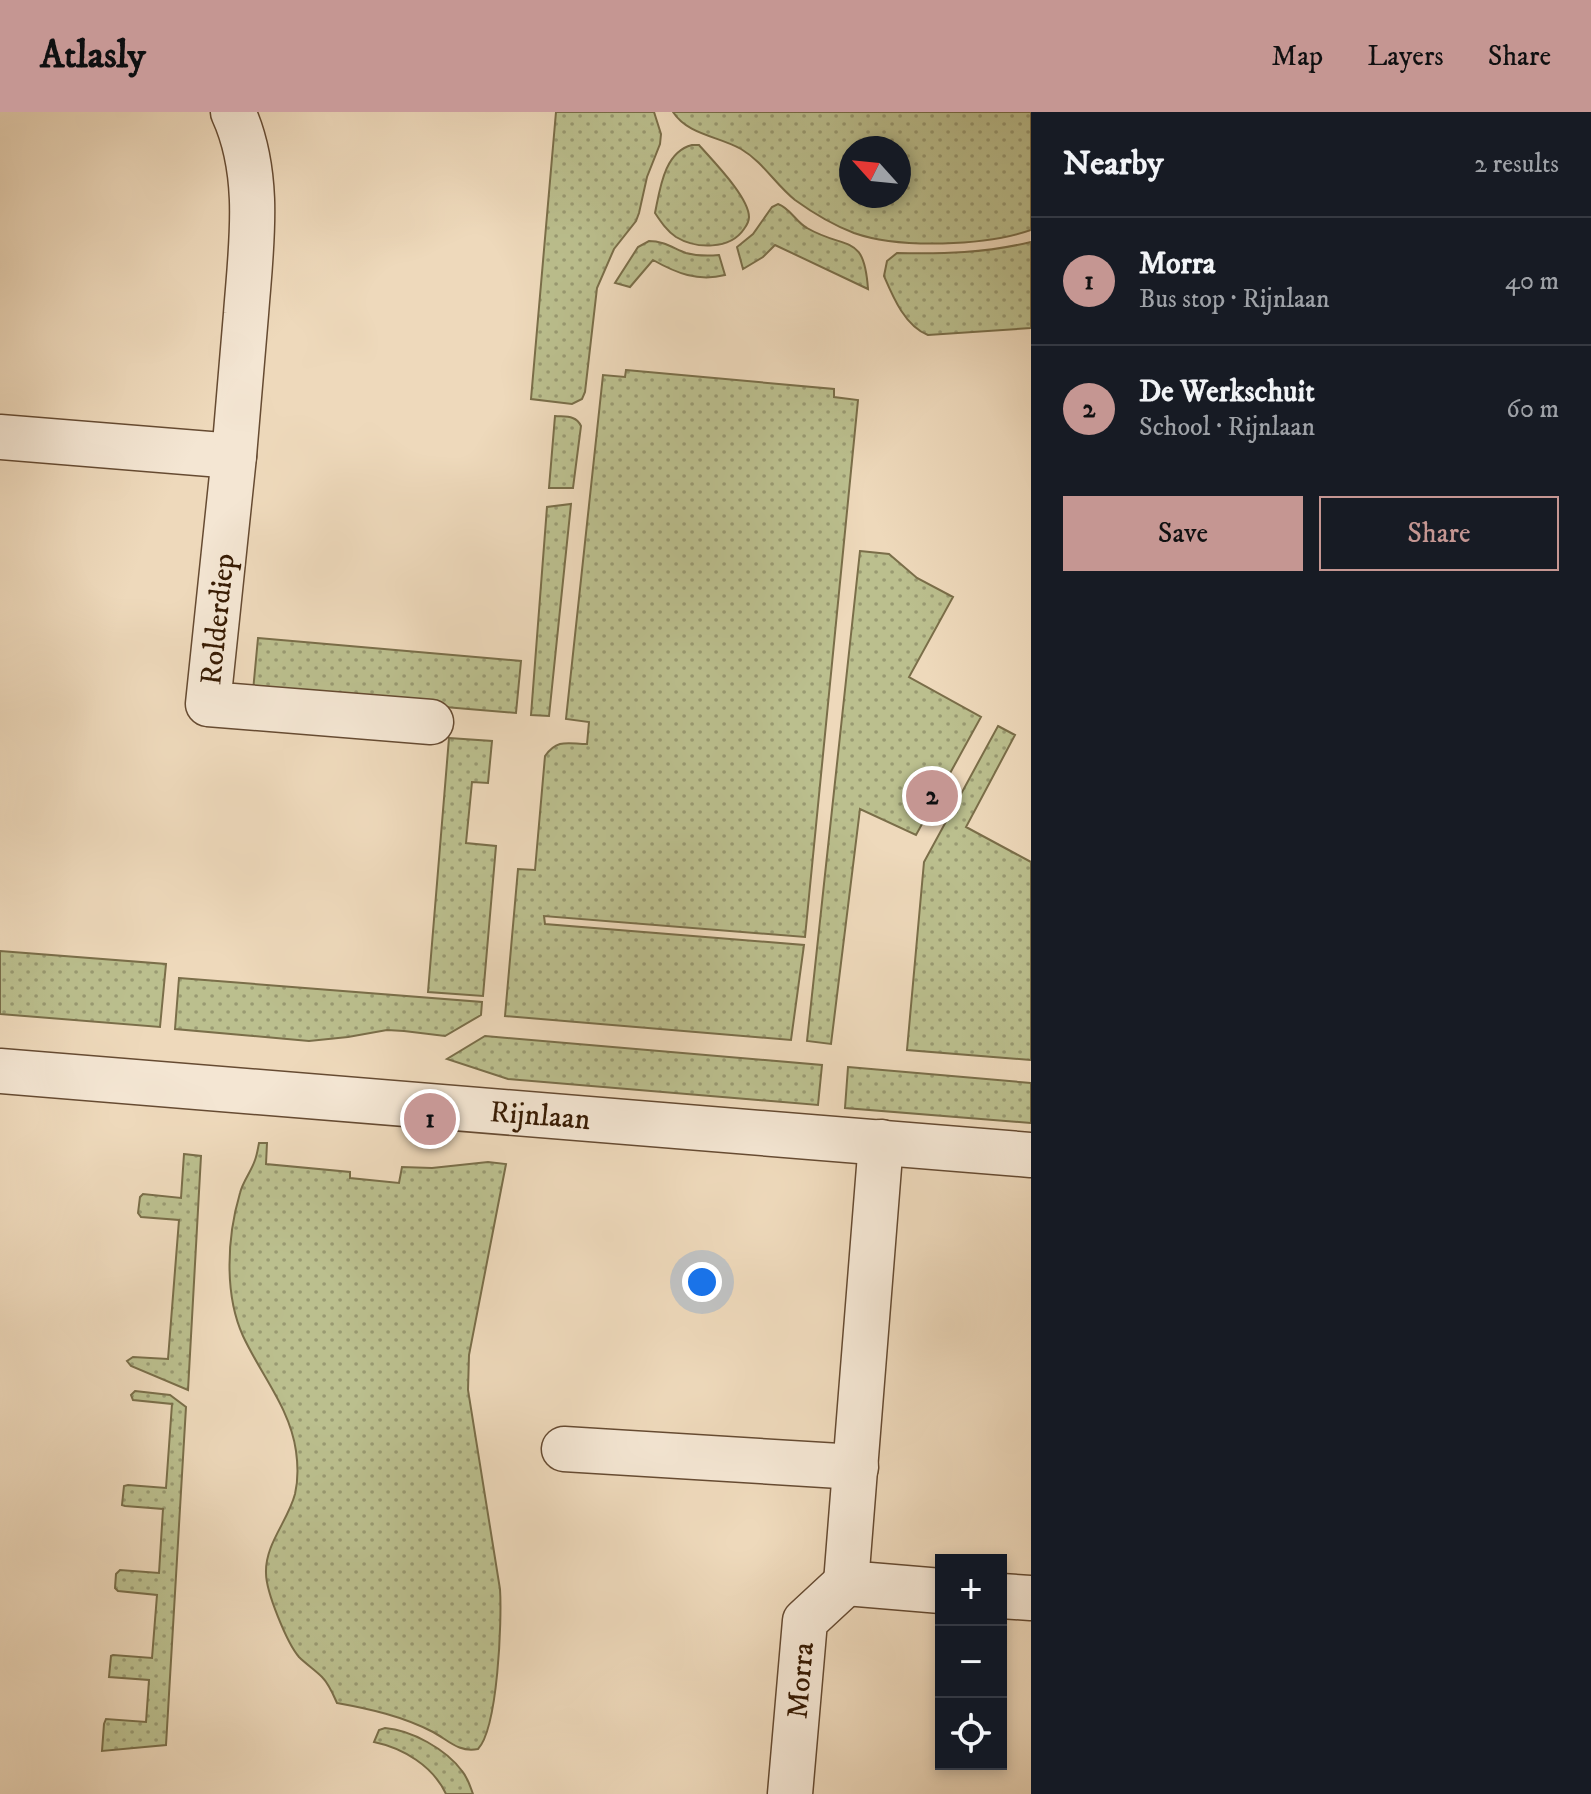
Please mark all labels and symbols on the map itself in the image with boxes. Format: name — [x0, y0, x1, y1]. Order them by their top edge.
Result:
north arrow — [839, 136, 911, 208]
street label: Rolderdiep — [193, 552, 244, 687]
pin: 2 — [906, 766, 958, 826]
pin: 1 — [404, 1089, 456, 1149]
street label: Rijnlaan — [488, 1094, 592, 1139]
your location — [682, 1262, 722, 1302]
street label: Morra — [780, 1641, 823, 1720]

